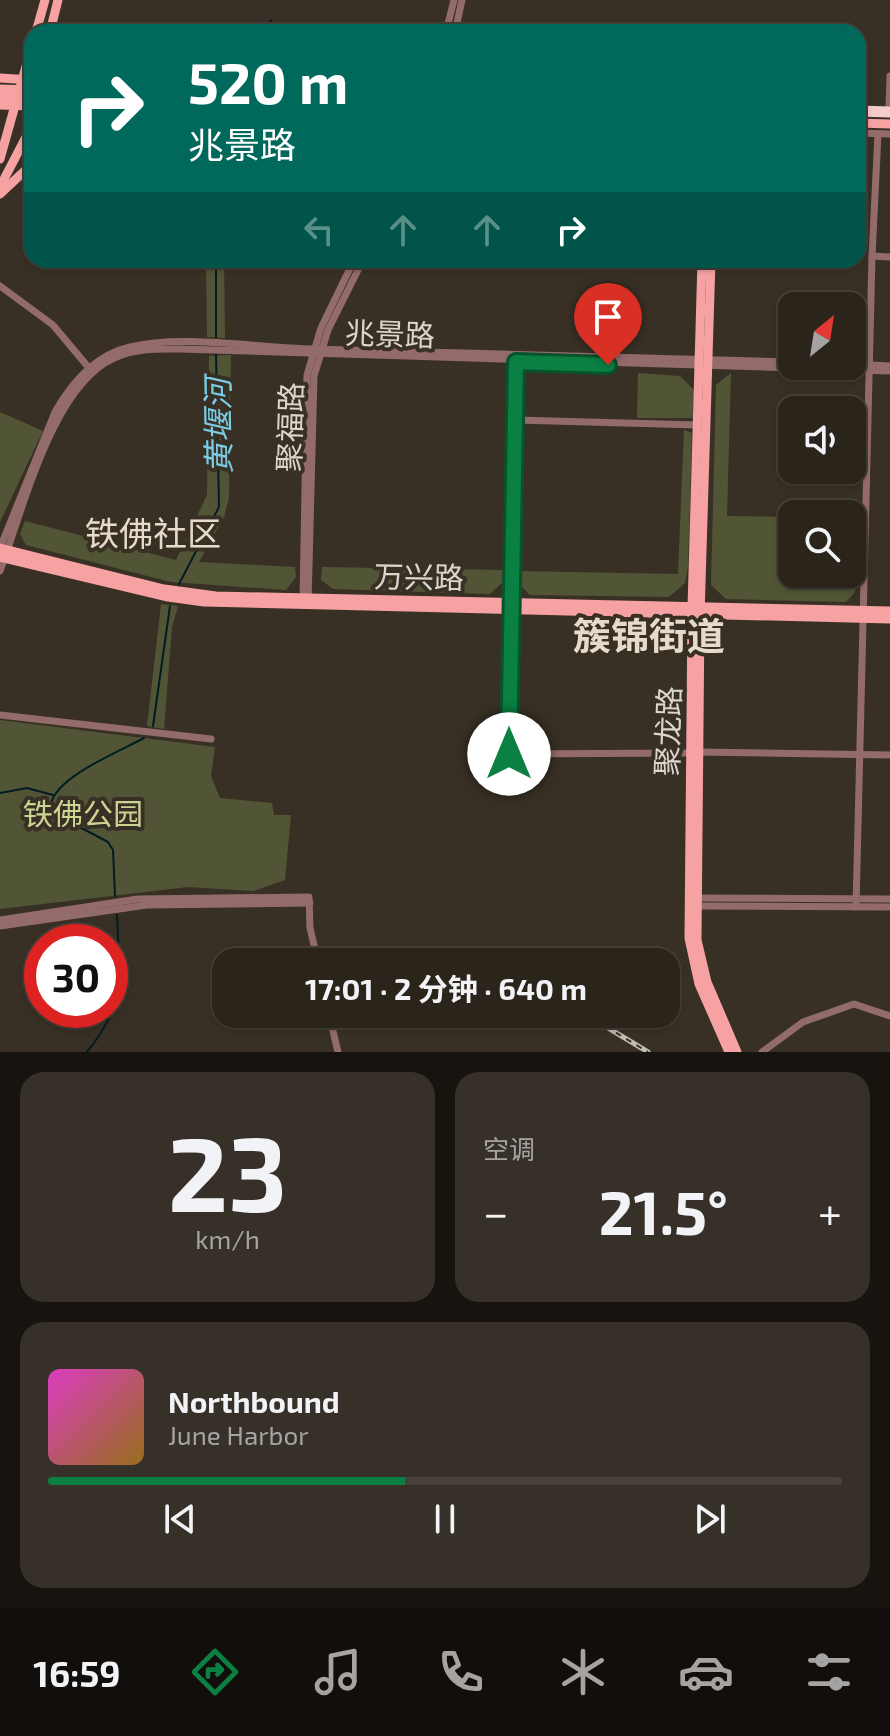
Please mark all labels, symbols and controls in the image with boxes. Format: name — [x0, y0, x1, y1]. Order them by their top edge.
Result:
text: 520 m — [188, 48, 348, 115]
icon: right — [56, 56, 160, 160]
text: 兆景路 — [188, 122, 296, 165]
icon: left — [297, 208, 341, 252]
icon: ahead — [381, 208, 425, 252]
icon: ahead — [465, 208, 509, 252]
icon: right — [549, 208, 593, 252]
pin — [574, 283, 642, 365]
north arrow — [778, 292, 866, 380]
map controls — [778, 292, 866, 588]
icon: arrive — [586, 295, 630, 339]
street label: 兆景路 — [344, 313, 436, 353]
water label: 黄堰河 — [197, 372, 237, 474]
street label: 聚福路 — [269, 381, 309, 473]
button: sound — [778, 396, 866, 484]
button: search — [778, 500, 866, 588]
district label: 铁佛社区 — [85, 512, 221, 553]
street label: 万兴路 — [374, 557, 464, 595]
district label: 簇锦街道 — [573, 612, 725, 658]
street label: 聚龙路 — [647, 685, 687, 777]
position arrow — [467, 712, 551, 796]
park label: 铁佛公园 — [23, 795, 143, 831]
speed limit sign: 30 — [24, 924, 128, 1028]
text: 17:01 · 2 分钟 · 640 m — [305, 970, 587, 1006]
text: 23 — [168, 1108, 287, 1233]
text: 空调 — [483, 1133, 535, 1164]
text: 21.5° — [599, 1175, 728, 1247]
text: − — [483, 1185, 509, 1238]
text: + — [818, 1185, 842, 1238]
text: km/h — [195, 1223, 260, 1254]
text: Northbound — [168, 1383, 340, 1419]
text: June Harbor — [168, 1419, 309, 1450]
icon: previous — [158, 1497, 202, 1541]
icon: pause — [423, 1497, 467, 1541]
icon: next — [688, 1497, 732, 1541]
icon: directions — [187, 1644, 243, 1700]
icon: music — [310, 1644, 366, 1700]
icon: phone — [433, 1644, 489, 1700]
icon: climate — [555, 1644, 611, 1700]
icon: car — [678, 1644, 734, 1700]
icon: filters — [801, 1644, 857, 1700]
text: 16:59 — [33, 1651, 121, 1694]

